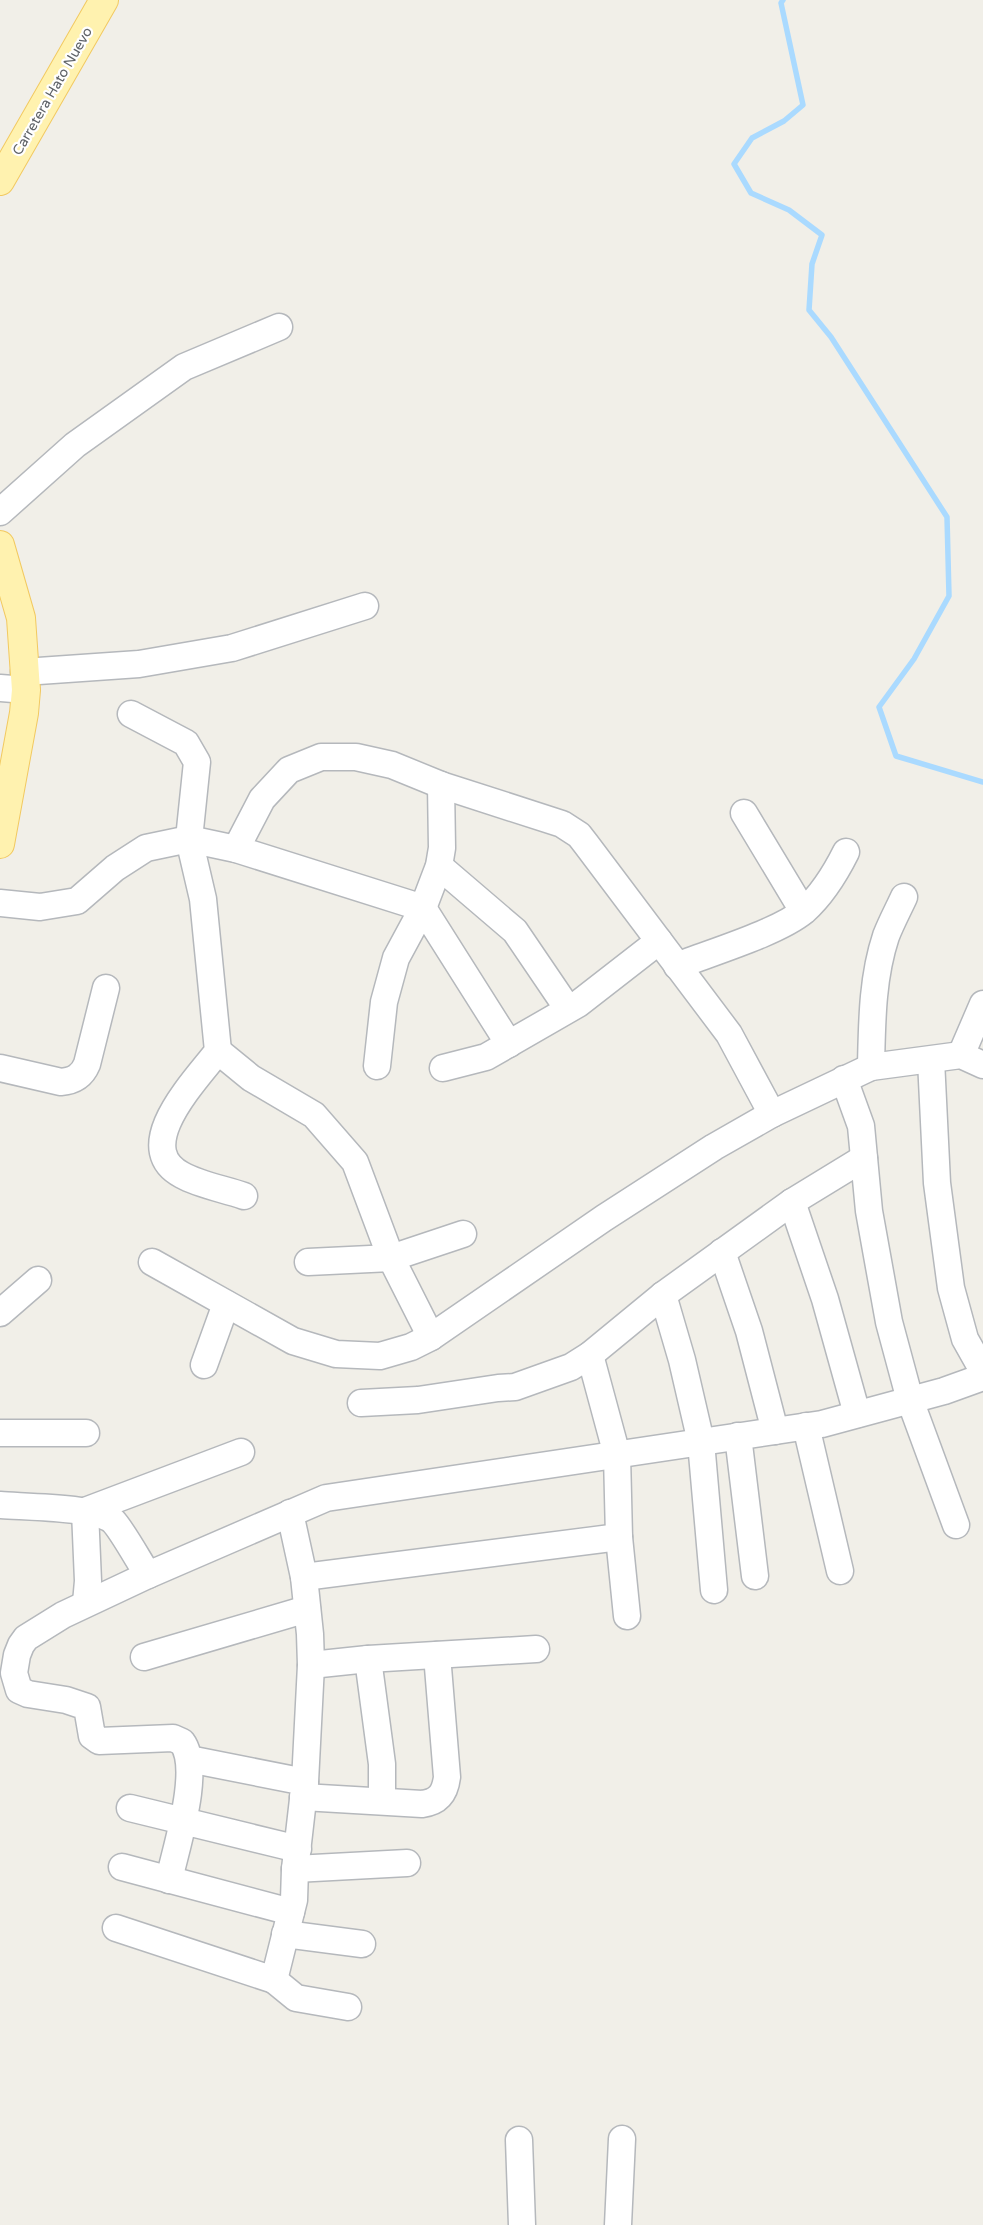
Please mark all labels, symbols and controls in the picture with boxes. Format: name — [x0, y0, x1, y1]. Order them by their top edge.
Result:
street label: Carretera Hato Nuevo — [9, 24, 96, 158]

